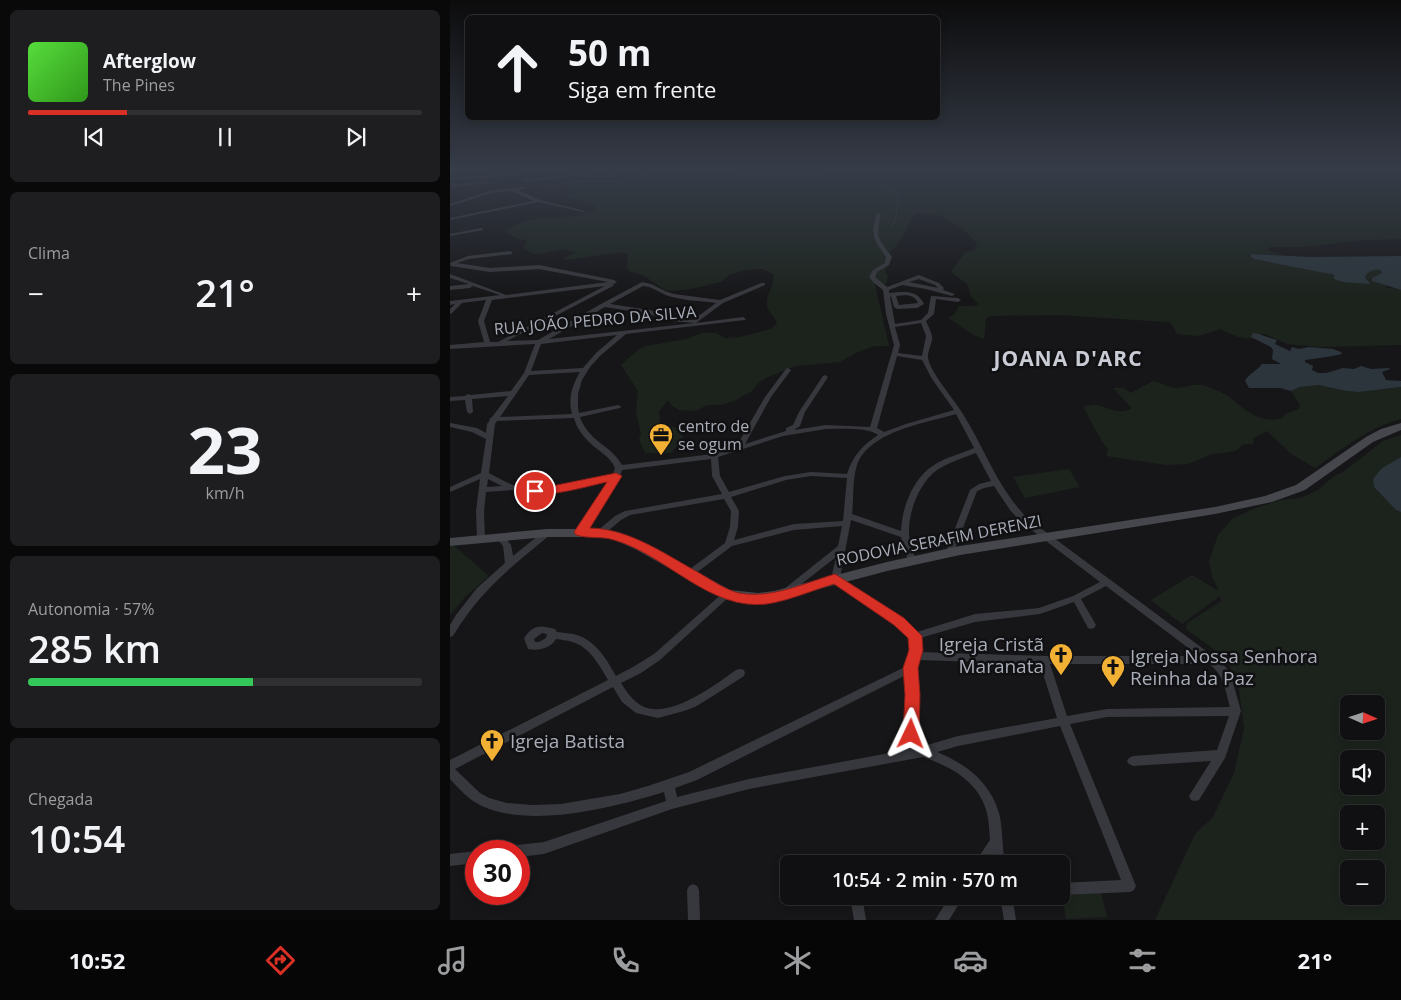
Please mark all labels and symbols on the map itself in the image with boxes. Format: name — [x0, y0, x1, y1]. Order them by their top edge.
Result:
street label: RUA JOÃO PEDRO DA SILVA — [493, 300, 698, 340]
district label: JOANA D'ARC — [991, 344, 1143, 372]
place label: centro de se ogum — [678, 415, 749, 455]
office icon: centro de se ogum — [648, 422, 674, 456]
pin — [514, 470, 556, 512]
street label: RODOVIA SERAFIM DERENZI — [835, 509, 1043, 571]
place label: Igreja Cristã Maranata — [939, 631, 1044, 679]
church icon: Igreja Cristã Maranata — [1048, 642, 1074, 676]
place label: Igreja Nossa Senhora Reinha da Paz — [1130, 643, 1318, 691]
church icon: Igreja Nossa Senhora Reinha da Paz — [1100, 654, 1126, 688]
north arrow — [1340, 695, 1385, 740]
position arrow — [884, 707, 936, 759]
church icon: Igreja Batista — [479, 728, 505, 762]
place label: Igreja Batista — [510, 728, 625, 754]
speed limit sign: 30 — [465, 840, 530, 905]

